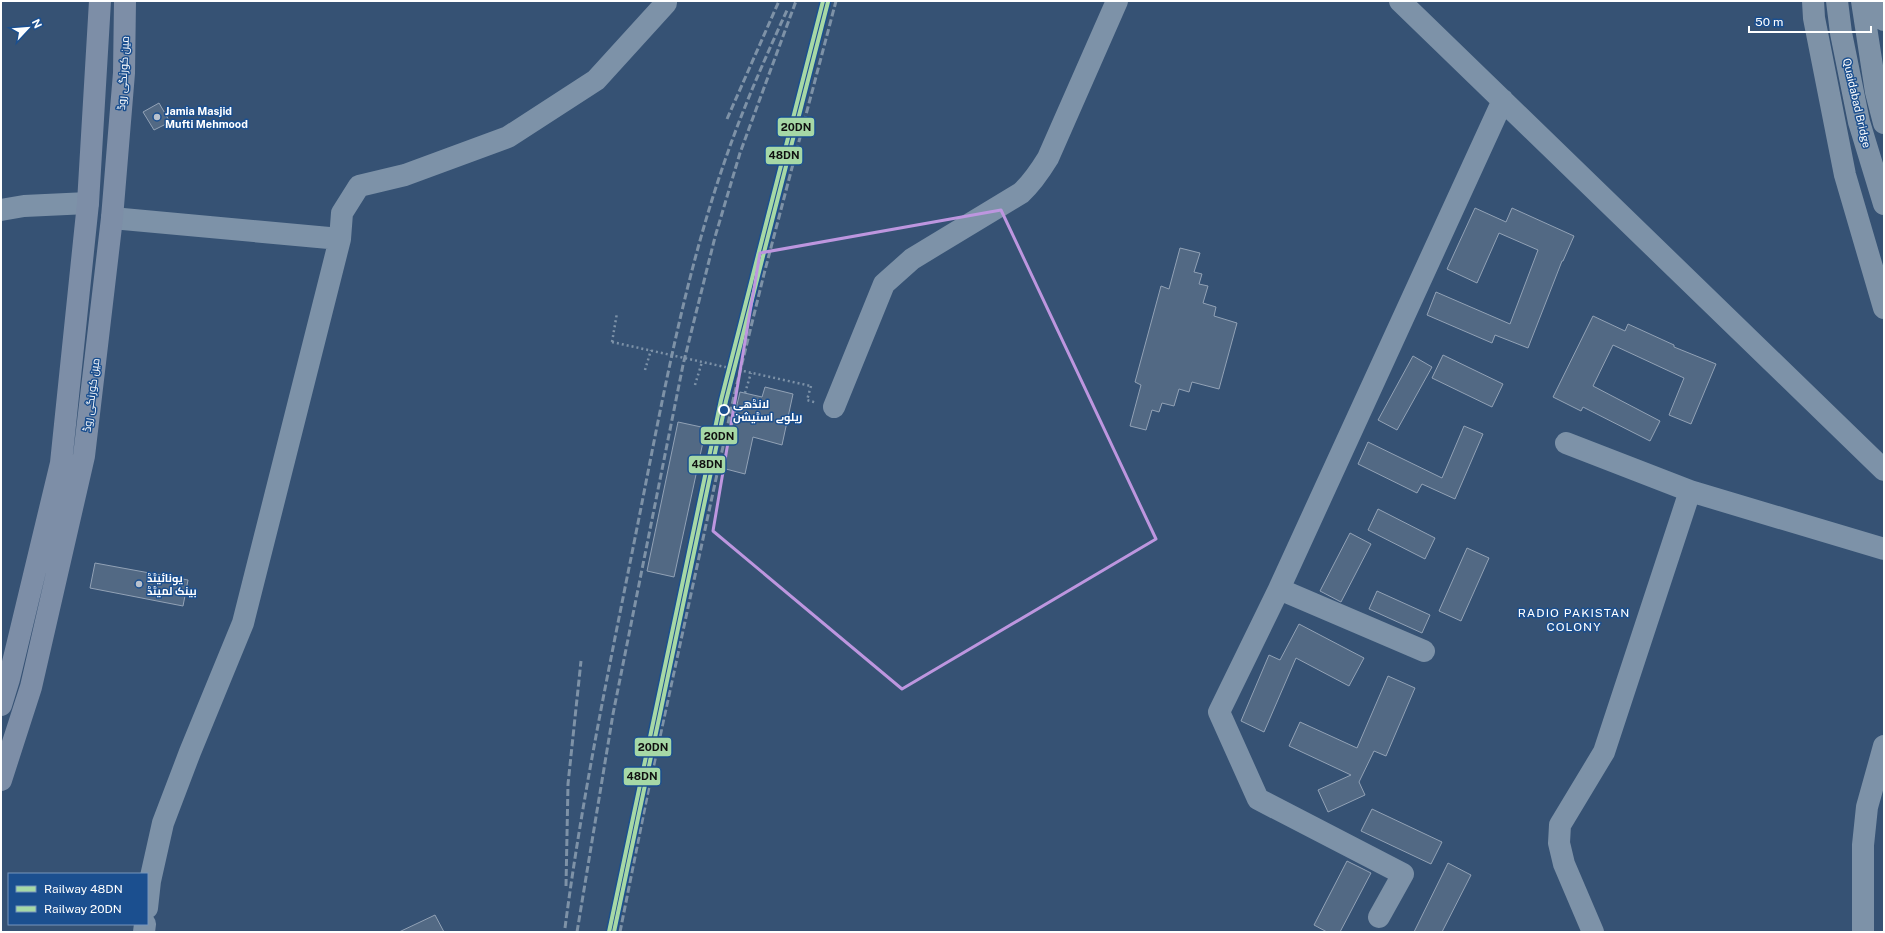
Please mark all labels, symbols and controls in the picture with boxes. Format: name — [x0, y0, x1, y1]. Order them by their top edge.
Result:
north arrow — [8, 8, 48, 48]
scale bar — [1749, 8, 1871, 34]
text: 50 m — [1755, 15, 1783, 29]
text: N — [30, 17, 44, 30]
street label: مین کورنگی روڈ — [115, 36, 132, 110]
street label: Quaidabad Bridge — [1841, 57, 1873, 149]
place label: Jamia Masjid Mufti Mehmood — [165, 105, 248, 130]
marker: Jamia Masjid Mufti Mehmood — [152, 112, 162, 122]
line badge: 20DN — [777, 117, 815, 137]
text: 20DN — [781, 121, 811, 133]
line badge: 48DN — [765, 146, 803, 165]
text: 48DN — [768, 149, 800, 161]
street label: مین کورنگی روڈ — [81, 357, 102, 433]
place label: لانڈھی ریلوے اسٹیشن — [733, 398, 802, 425]
marker: لانڈھی ریلوے اسٹیشن — [718, 404, 730, 416]
line badge: 20DN — [700, 426, 738, 445]
text: 20DN — [704, 430, 734, 442]
line badge: 48DN — [688, 455, 726, 474]
text: 48DN — [691, 458, 723, 470]
place label: یونائیٹڈ بینک لمیٹڈ — [147, 572, 197, 598]
marker: یونائیٹڈ بینک لمیٹڈ — [134, 579, 144, 589]
district label: RADIO PAKISTAN COLONY — [1518, 606, 1630, 634]
line badge: 20DN — [634, 737, 672, 757]
text: 20DN — [638, 741, 668, 753]
line badge: 48DN — [623, 767, 661, 786]
text: 48DN — [626, 770, 658, 782]
legend — [8, 873, 148, 925]
text: Railway 48DN — [44, 882, 123, 896]
text: Railway 20DN — [44, 902, 122, 916]

